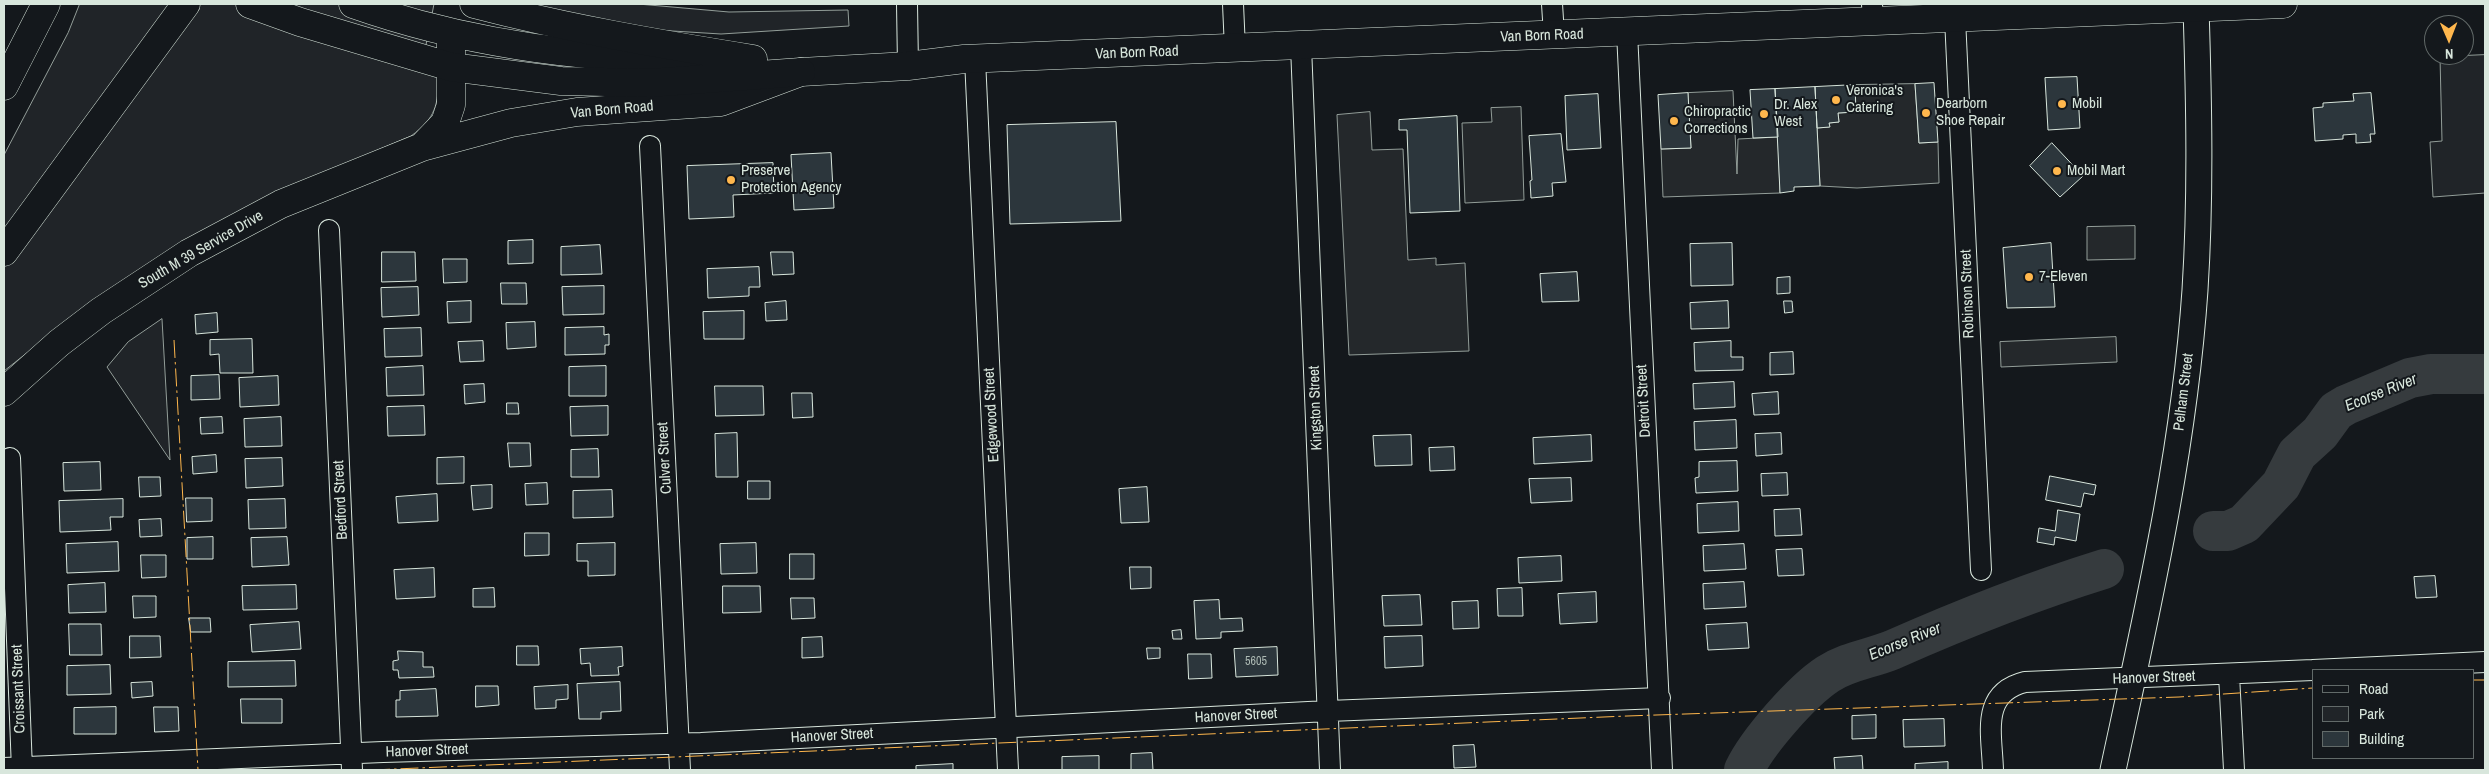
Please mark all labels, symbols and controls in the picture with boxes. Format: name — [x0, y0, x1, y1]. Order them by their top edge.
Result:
north arrow — [2424, 15, 2474, 65]
street label: Van Born Road — [1500, 26, 1584, 46]
street label: Van Born Road — [1095, 43, 1179, 63]
text: N — [2445, 45, 2454, 63]
place label: Veronica's Catering — [1846, 82, 1903, 117]
marker: Veronica's Catering — [1830, 94, 1842, 106]
place label: Dearborn Shoe Repair — [1936, 95, 2005, 130]
place label: Mobil — [2072, 95, 2102, 113]
place label: Dr. Alex West — [1774, 96, 1817, 131]
street label: Van Born Road — [570, 97, 654, 123]
marker: Mobil — [2056, 98, 2068, 110]
place label: Chiropractic Corrections — [1684, 103, 1751, 138]
marker: Dearborn Shoe Repair — [1920, 107, 1932, 119]
marker: Dr. Alex West — [1758, 108, 1770, 120]
marker: Chiropractic Corrections — [1668, 115, 1680, 127]
place label: Preserve Protection Agency — [741, 162, 842, 197]
place label: Mobil Mart — [2067, 162, 2125, 180]
marker: Mobil Mart — [2051, 165, 2063, 177]
marker: Preserve Protection Agency — [725, 174, 737, 186]
street label: South M 39 Service Drive — [136, 207, 266, 293]
street label: Robinson Street — [1957, 249, 1979, 339]
place label: 7-Eleven — [2039, 268, 2088, 286]
marker: 7-Eleven — [2023, 271, 2035, 283]
street label: Pelham Street — [2170, 352, 2198, 432]
street label: Detroit Street — [1633, 364, 1655, 438]
street label: Kingston Street — [1306, 365, 1326, 451]
street label: Edgewood Street — [981, 367, 1003, 463]
water label: Ecorse River — [2342, 370, 2420, 416]
street label: Culver Street — [654, 422, 676, 494]
street label: Bedford Street — [330, 460, 352, 540]
water label: Ecorse River — [1866, 619, 1944, 665]
street label: Croissant Street — [8, 644, 30, 734]
house number: 5605 — [1245, 655, 1267, 669]
street label: Hanover Street — [2112, 668, 2196, 688]
legend — [2312, 669, 2474, 759]
text: Road — [2359, 678, 2388, 699]
text: Park — [2359, 703, 2384, 724]
street label: Hanover Street — [1194, 705, 1278, 727]
street label: Hanover Street — [790, 725, 874, 747]
text: Building — [2359, 728, 2404, 749]
street label: Hanover Street — [385, 741, 469, 761]

